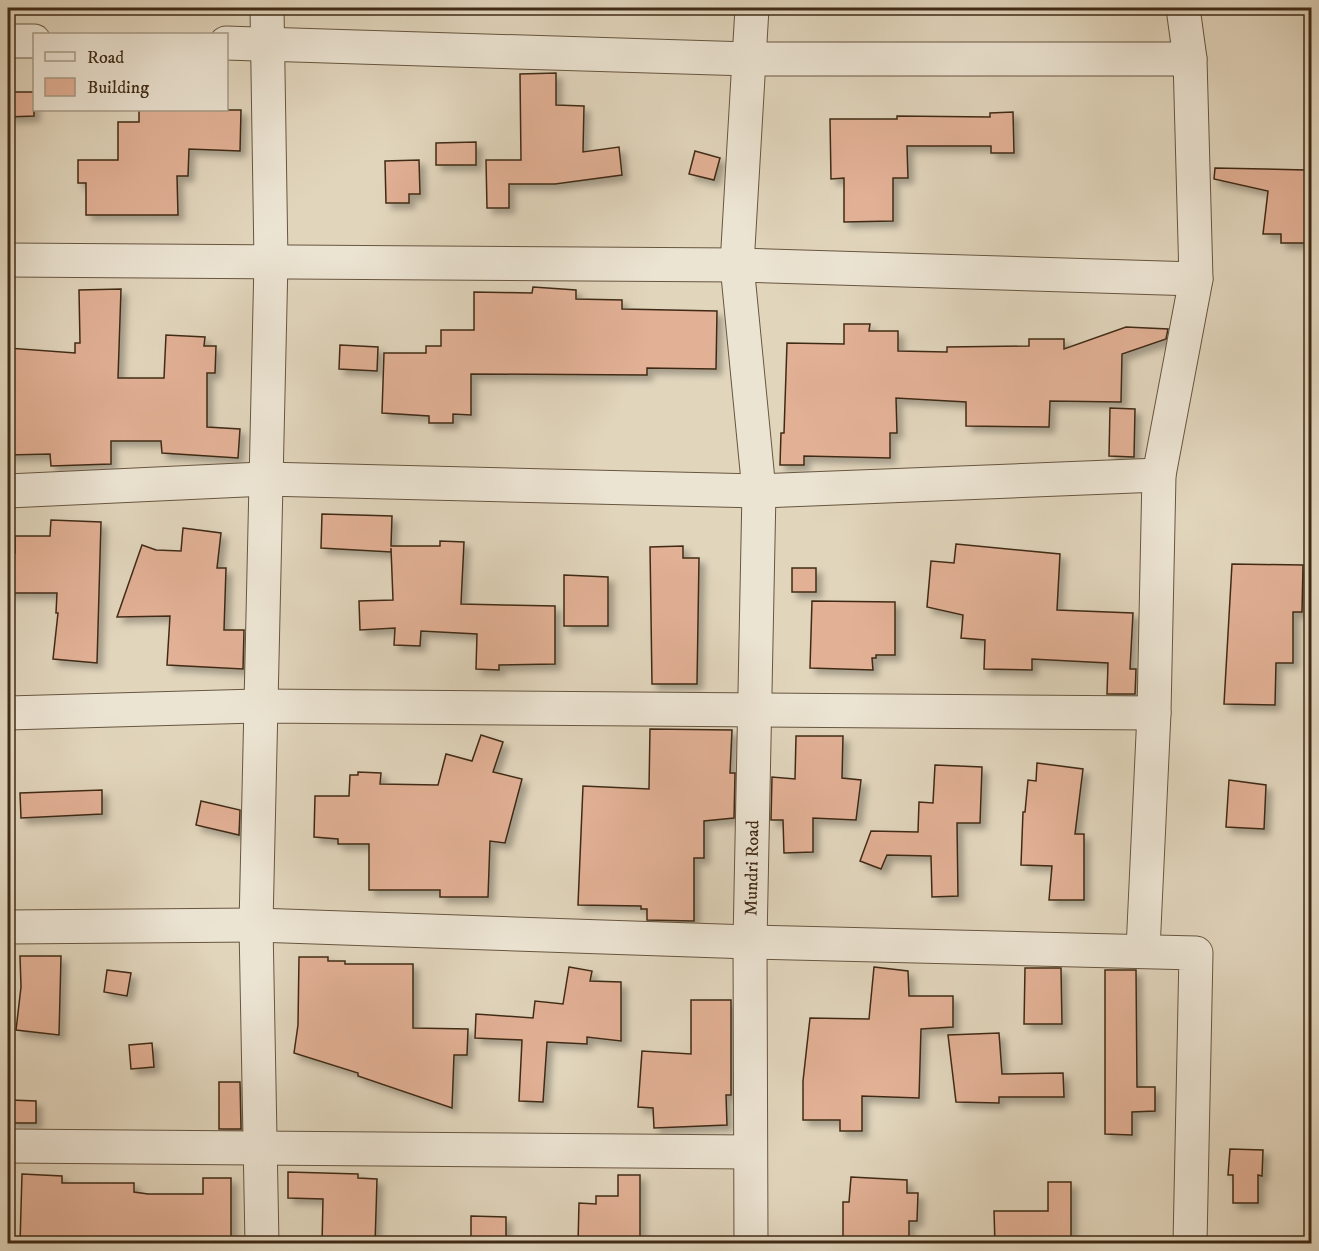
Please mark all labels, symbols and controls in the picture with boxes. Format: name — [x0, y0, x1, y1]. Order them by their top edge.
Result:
legend — [33, 33, 228, 111]
text: Road — [87, 47, 124, 69]
text: Building — [87, 77, 149, 99]
street label: Mundri Road — [741, 820, 764, 916]

